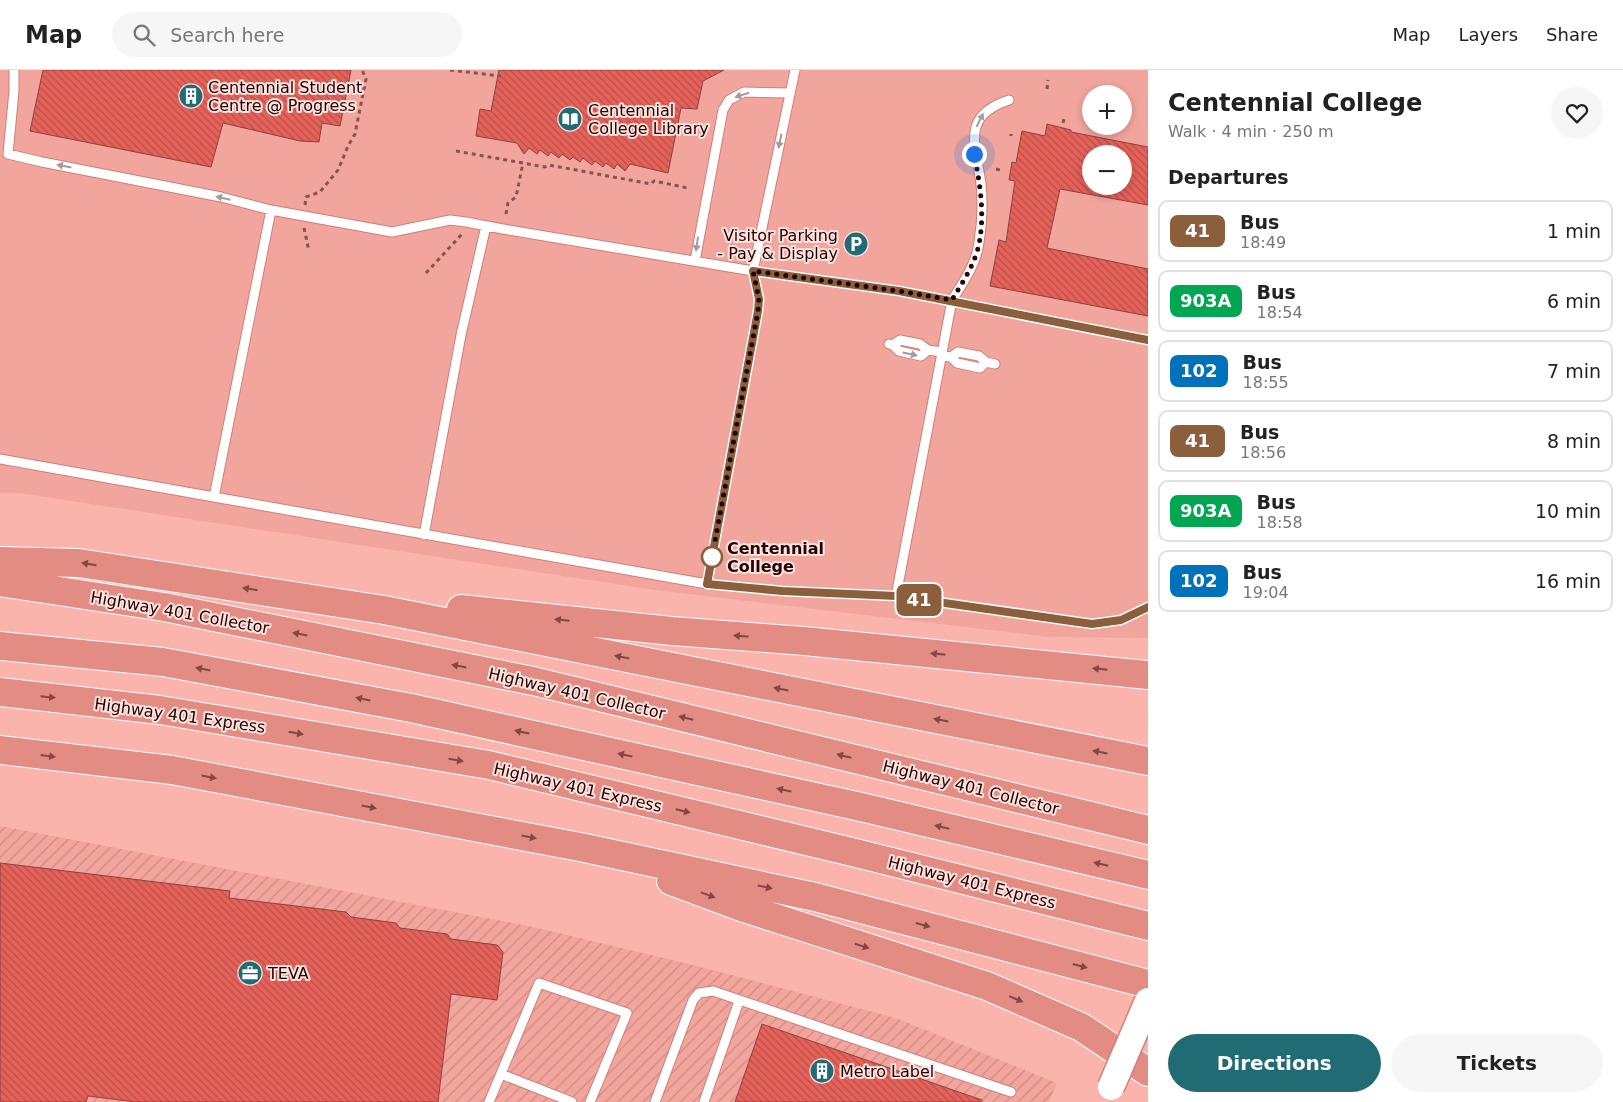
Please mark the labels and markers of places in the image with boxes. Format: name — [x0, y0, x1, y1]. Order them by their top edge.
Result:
place label: Centennial Student Centre @ Progress — [208, 78, 362, 115]
building icon: Centennial Student Centre @ Progress — [178, 83, 204, 109]
place label: Centennial College Library — [588, 101, 709, 138]
library icon: Centennial College Library — [557, 106, 583, 132]
place label: Visitor Parking - Pay & Display — [717, 226, 838, 263]
parking icon: Visitor Parking - Pay & Display — [843, 231, 869, 257]
place label: Centennial College — [727, 539, 824, 576]
marker: Centennial College — [701, 546, 723, 568]
office icon: TEVA — [237, 960, 263, 986]
place label: TEVA — [267, 964, 309, 983]
building icon: Metro Label — [809, 1058, 835, 1084]
place label: Metro Label — [840, 1062, 934, 1081]

